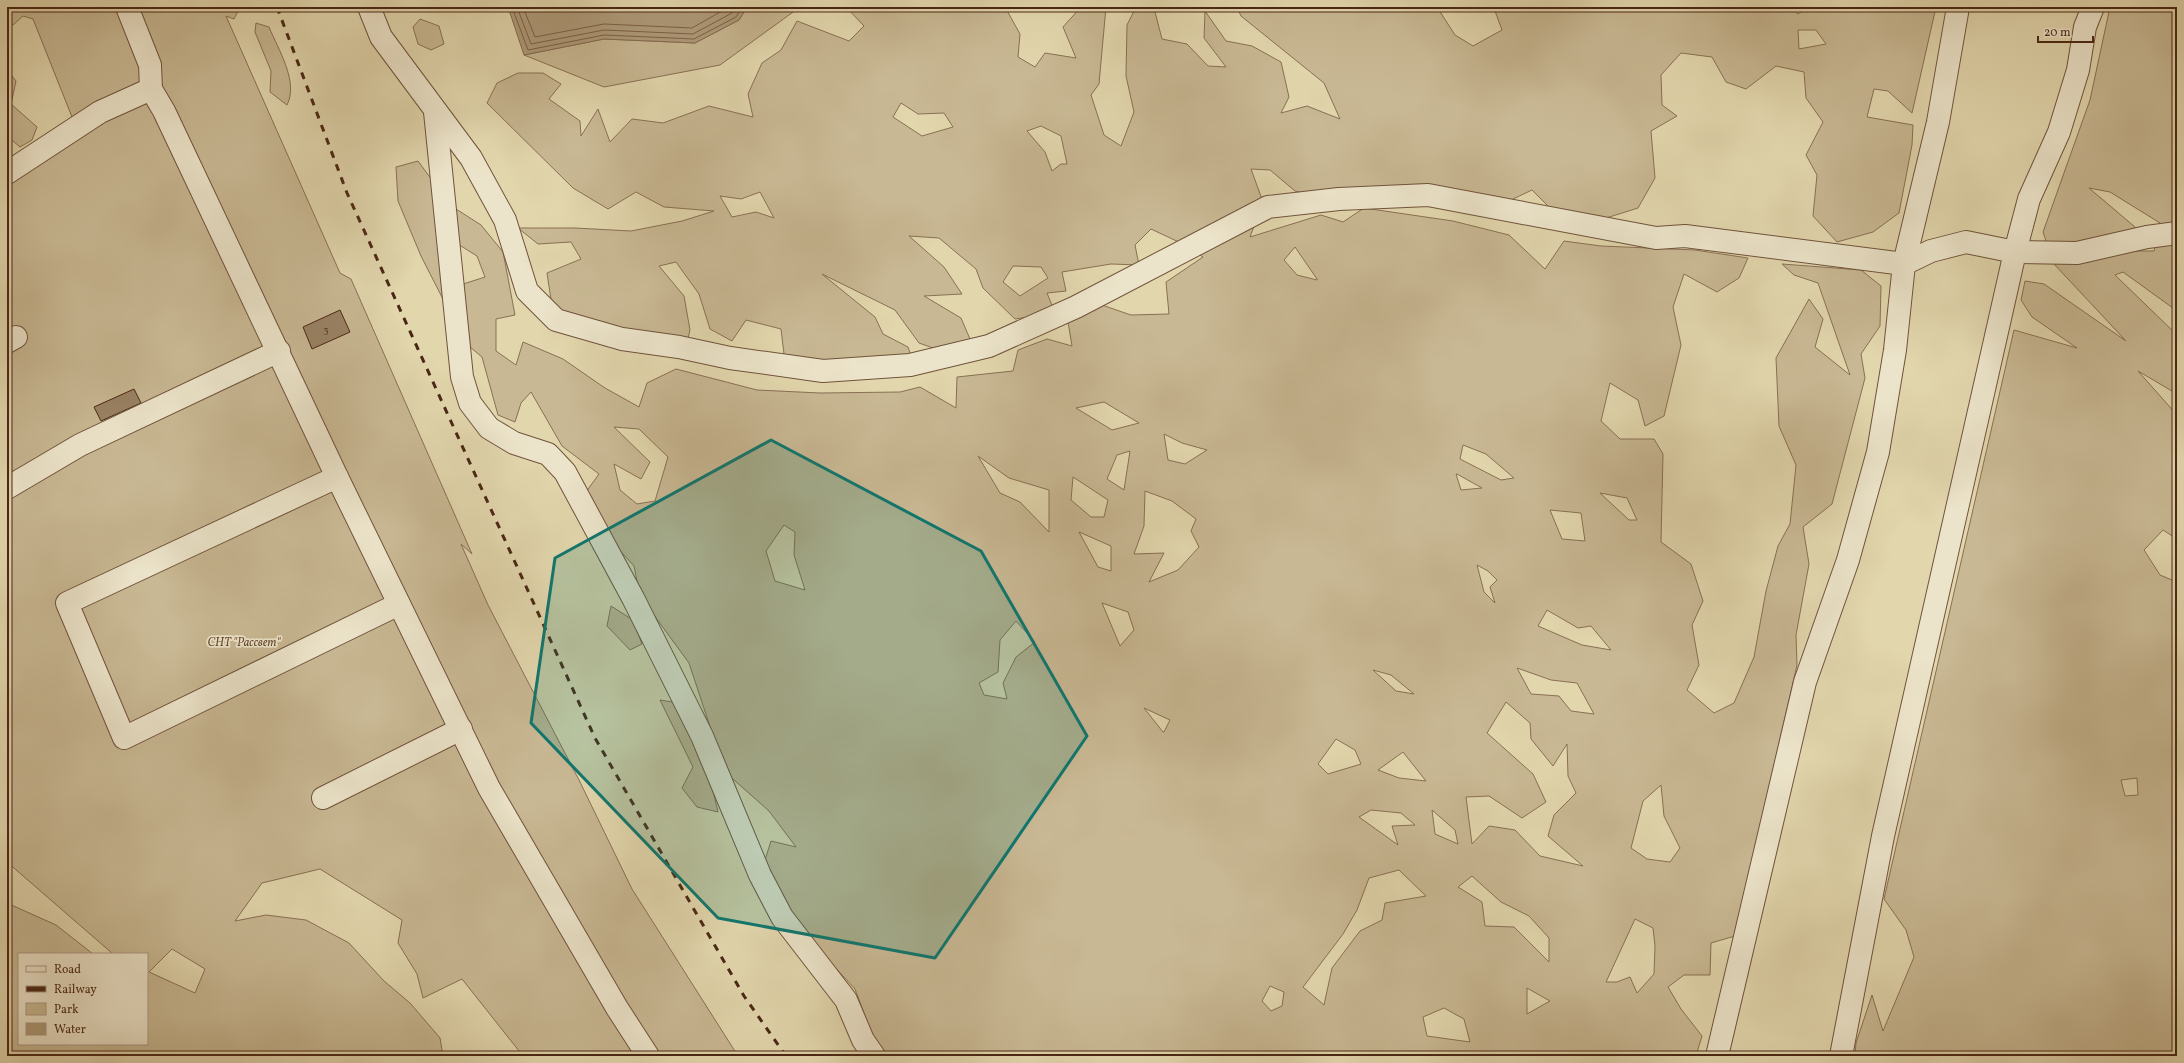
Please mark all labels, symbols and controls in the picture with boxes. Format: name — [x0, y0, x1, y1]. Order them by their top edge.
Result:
scale bar — [2038, 18, 2093, 44]
text: 20 m — [2044, 25, 2071, 41]
house number: 3 — [323, 323, 329, 337]
park label: СНТ "Рассвет" — [208, 635, 282, 651]
legend — [18, 953, 148, 1045]
text: Road — [54, 962, 81, 978]
text: Railway — [54, 982, 97, 998]
text: Park — [54, 1002, 79, 1018]
text: Water — [54, 1022, 86, 1038]

